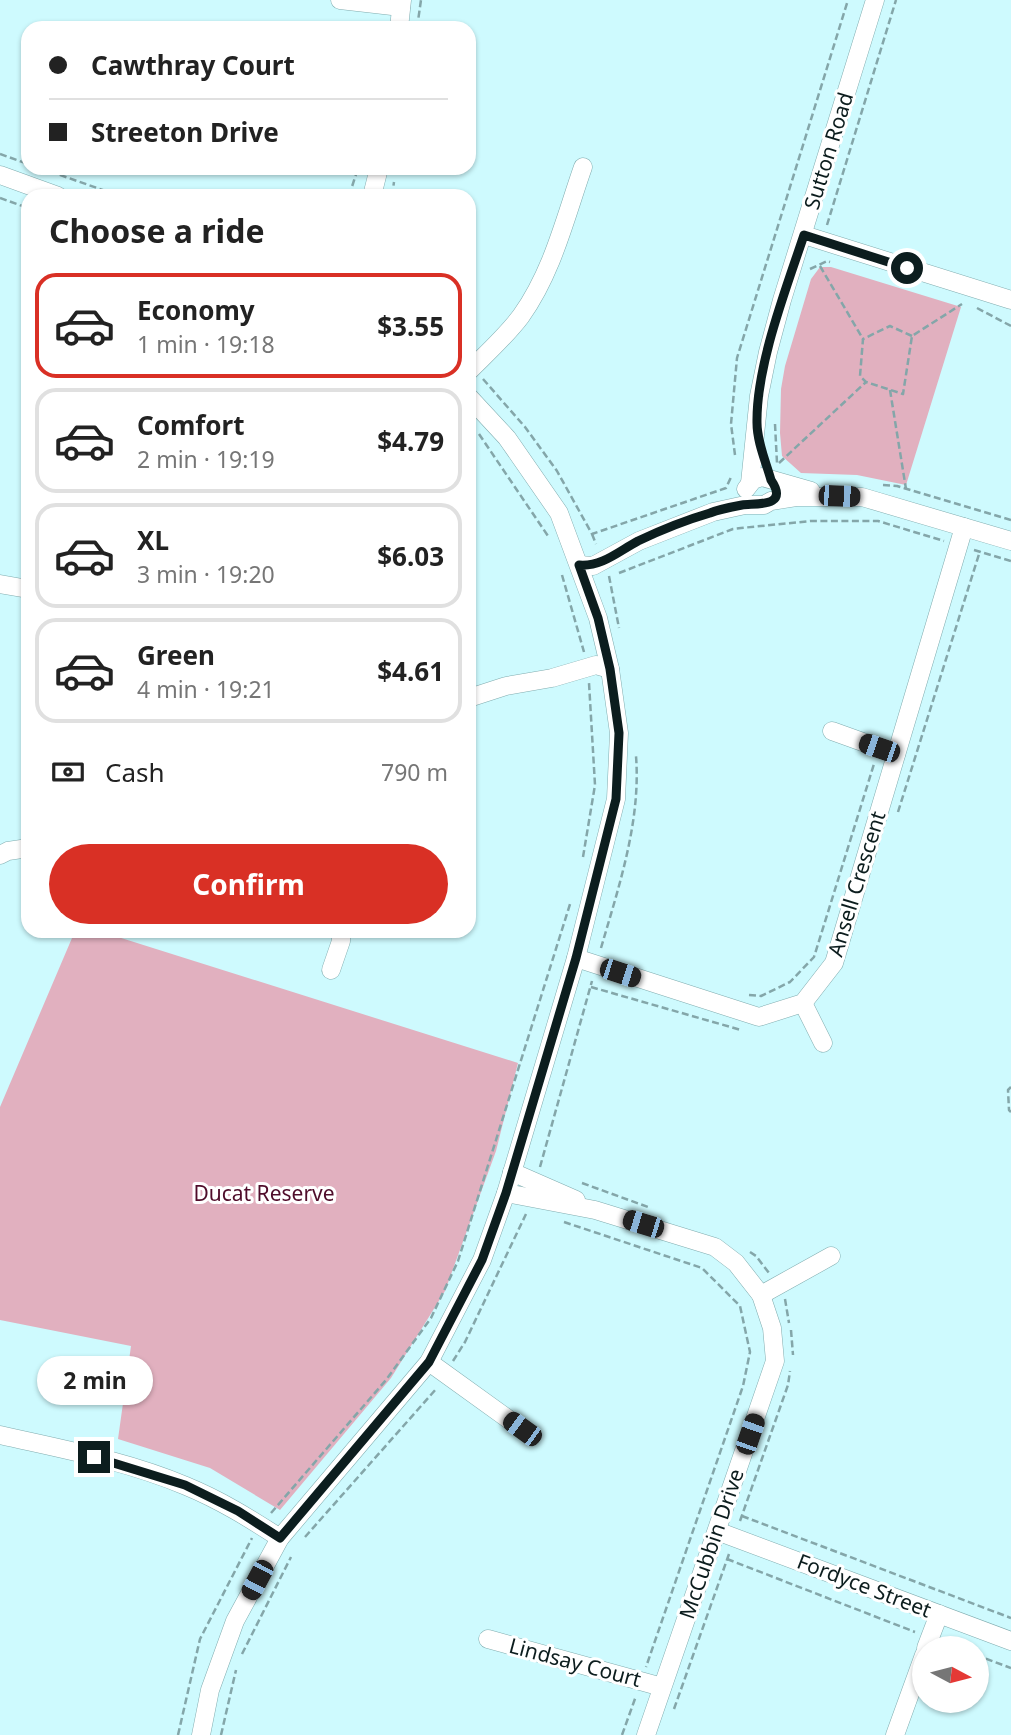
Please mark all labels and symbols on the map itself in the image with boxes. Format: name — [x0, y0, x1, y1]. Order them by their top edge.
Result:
street label: Sutton Road — [797, 89, 859, 213]
route start — [891, 252, 923, 284]
car — [818, 485, 861, 507]
car — [856, 731, 903, 765]
street label: Ansell Crescent — [821, 807, 892, 960]
car — [597, 957, 644, 989]
park label: Ducat Reserve — [193, 1179, 335, 1207]
car — [620, 1208, 667, 1240]
callout: 2 min — [36, 1356, 152, 1404]
car — [499, 1408, 546, 1450]
car — [734, 1411, 767, 1457]
route end — [78, 1441, 110, 1473]
street label: McCubbin Drive — [672, 1465, 750, 1622]
street label: Fordyce Street — [793, 1547, 936, 1624]
car — [238, 1557, 277, 1603]
street label: Lindsay Court — [506, 1631, 645, 1693]
north arrow — [912, 1636, 989, 1713]

